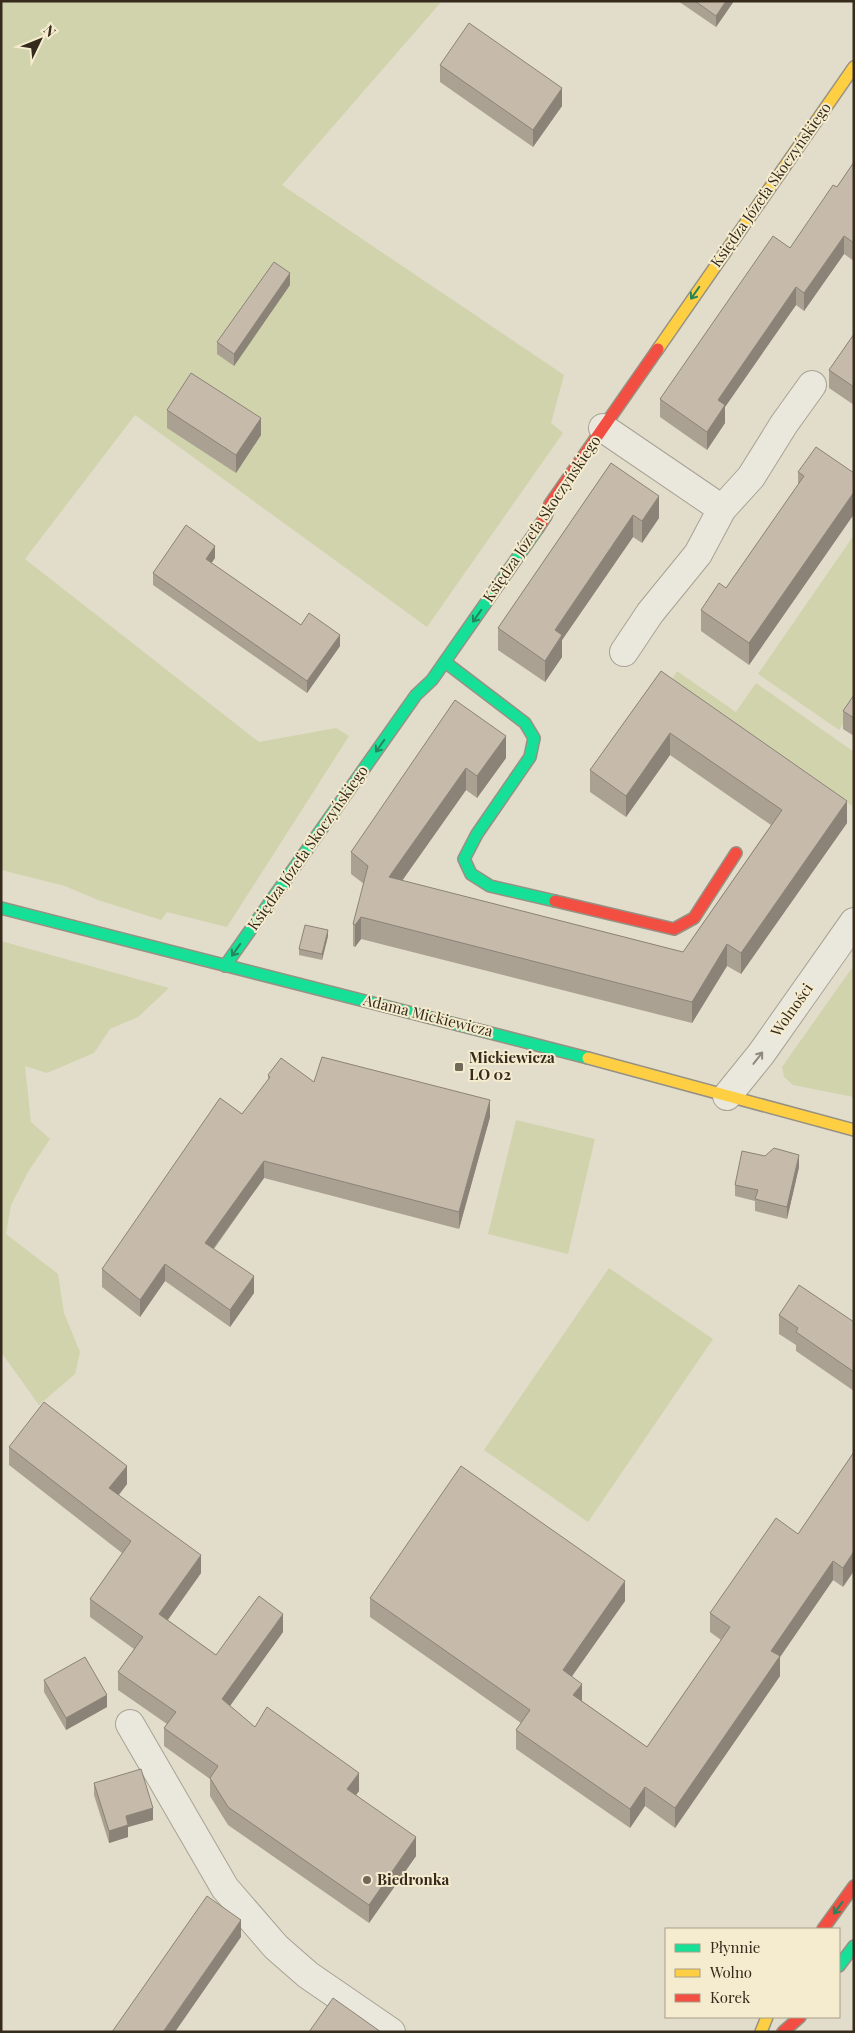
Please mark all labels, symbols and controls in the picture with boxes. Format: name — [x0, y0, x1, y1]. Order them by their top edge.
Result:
north arrow — [15, 15, 65, 65]
text: N — [39, 21, 60, 41]
street label: Księdza Józefa Skoczyńskiego — [705, 98, 835, 271]
one-way arrow — [690, 286, 700, 300]
street label: Księdza Józefa Skoczyńskiego — [478, 431, 605, 606]
one-way arrow — [472, 609, 482, 623]
one-way arrow — [375, 739, 385, 753]
street label: Księdza Józefa Skoczyńskiego — [242, 761, 372, 934]
one-way arrow — [231, 943, 241, 957]
street label: Wolności — [765, 978, 817, 1041]
street label: Adama Mickiewicza — [360, 989, 496, 1041]
place label: Mickiewicza LO 02 — [469, 1047, 555, 1084]
one-way arrow — [752, 1052, 763, 1065]
marker: Mickiewicza LO 02 — [453, 1061, 465, 1073]
place label: Biedronka — [377, 1869, 450, 1889]
marker: Biedronka — [361, 1874, 373, 1886]
one-way arrow — [833, 1901, 843, 1915]
legend — [665, 1928, 840, 2018]
text: Płynnie — [710, 1937, 760, 1957]
text: Wolno — [709, 1962, 752, 1982]
text: Korek — [710, 1987, 751, 2007]

